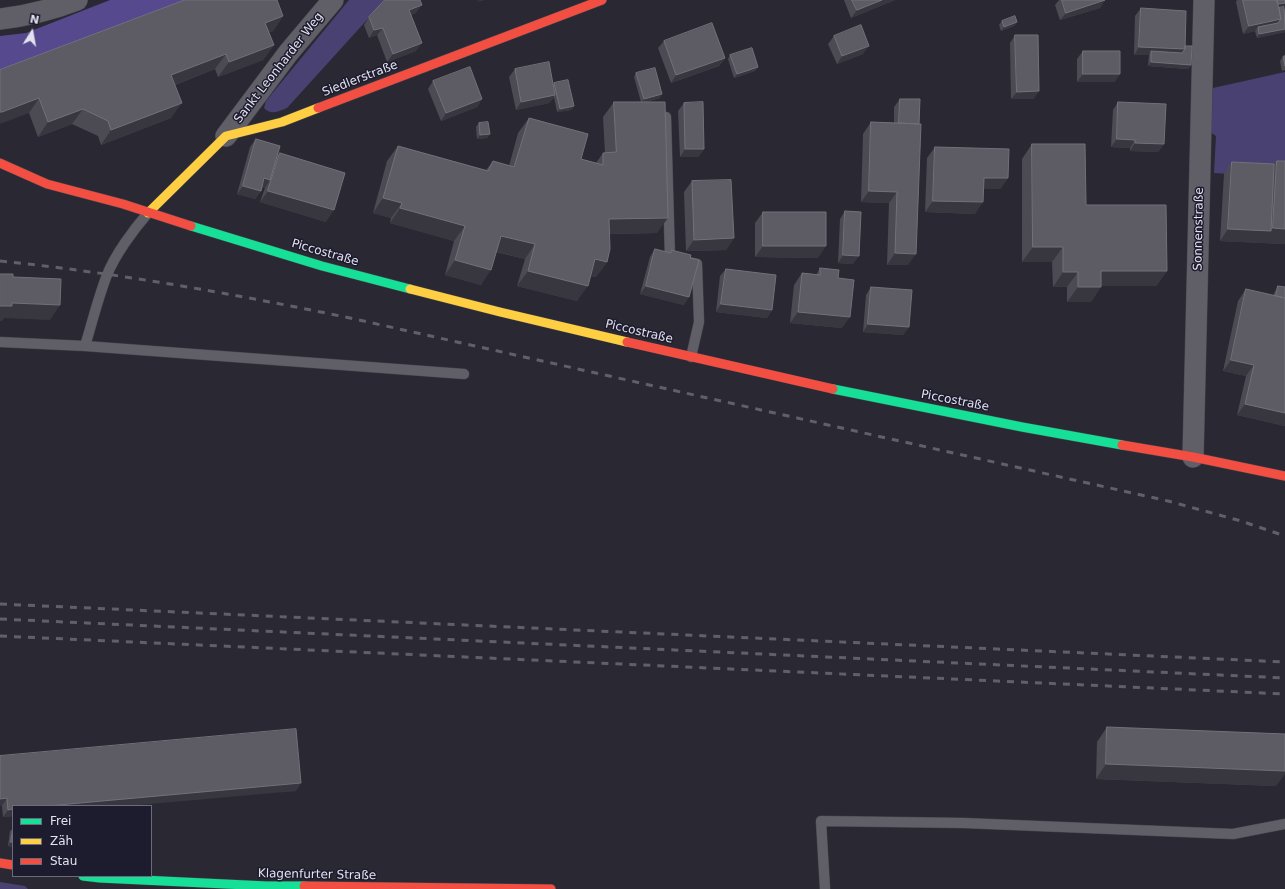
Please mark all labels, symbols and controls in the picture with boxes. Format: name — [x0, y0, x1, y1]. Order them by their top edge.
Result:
street label: Sankt Leonharder Weg — [231, 10, 327, 126]
north arrow — [12, 12, 52, 52]
text: N — [29, 12, 40, 27]
street label: Siedlerstraße — [320, 58, 400, 100]
street label: Sonnenstraße — [1191, 187, 1207, 271]
street label: Piccostraße — [290, 237, 360, 269]
street label: Piccostraße — [604, 317, 674, 347]
street label: Piccostraße — [920, 387, 990, 415]
legend — [12, 805, 152, 877]
text: Frei — [50, 814, 71, 828]
text: Zäh — [50, 834, 73, 848]
text: Stau — [50, 854, 77, 868]
street label: Klagenfurter Straße — [258, 867, 376, 883]

